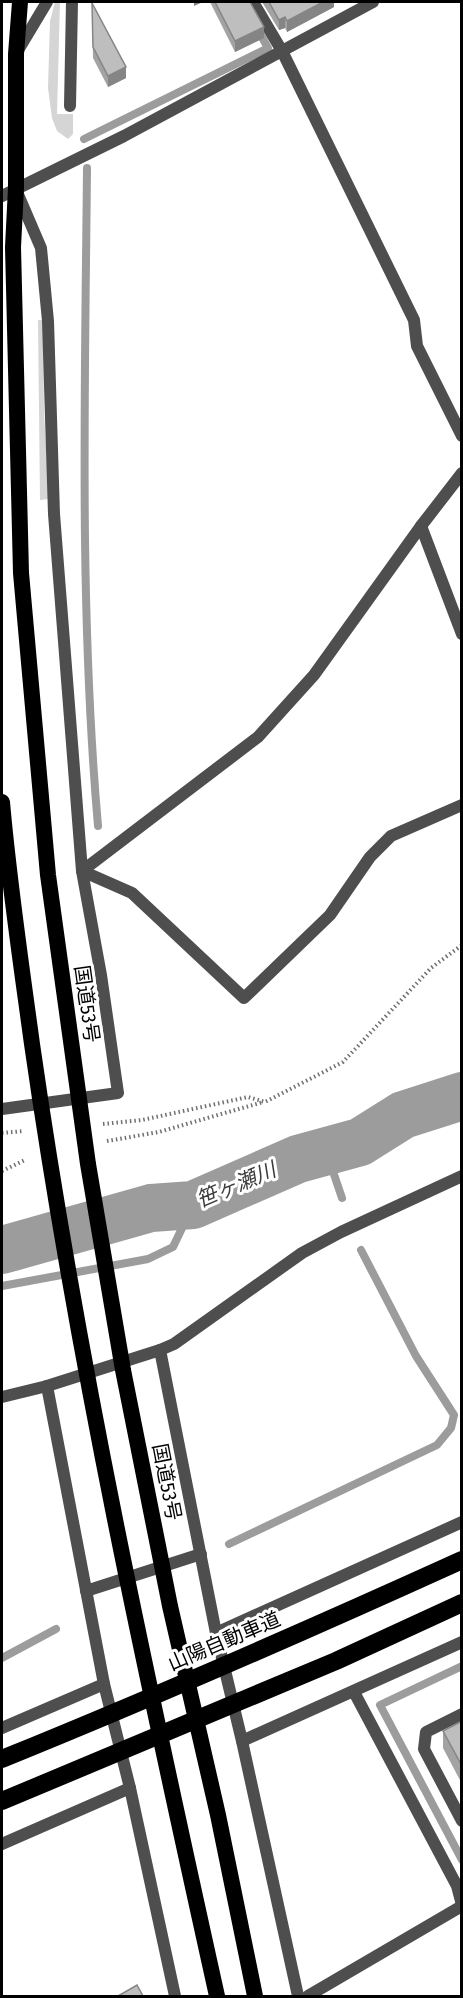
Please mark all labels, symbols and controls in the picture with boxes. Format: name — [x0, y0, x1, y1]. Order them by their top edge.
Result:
street label: 国道53号 — [70, 964, 104, 1044]
water label: 笹ヶ瀬川 — [192, 1156, 282, 1213]
street label: 国道53号 — [148, 1441, 186, 1523]
street label: 山陽自動車道 — [164, 1607, 284, 1675]

